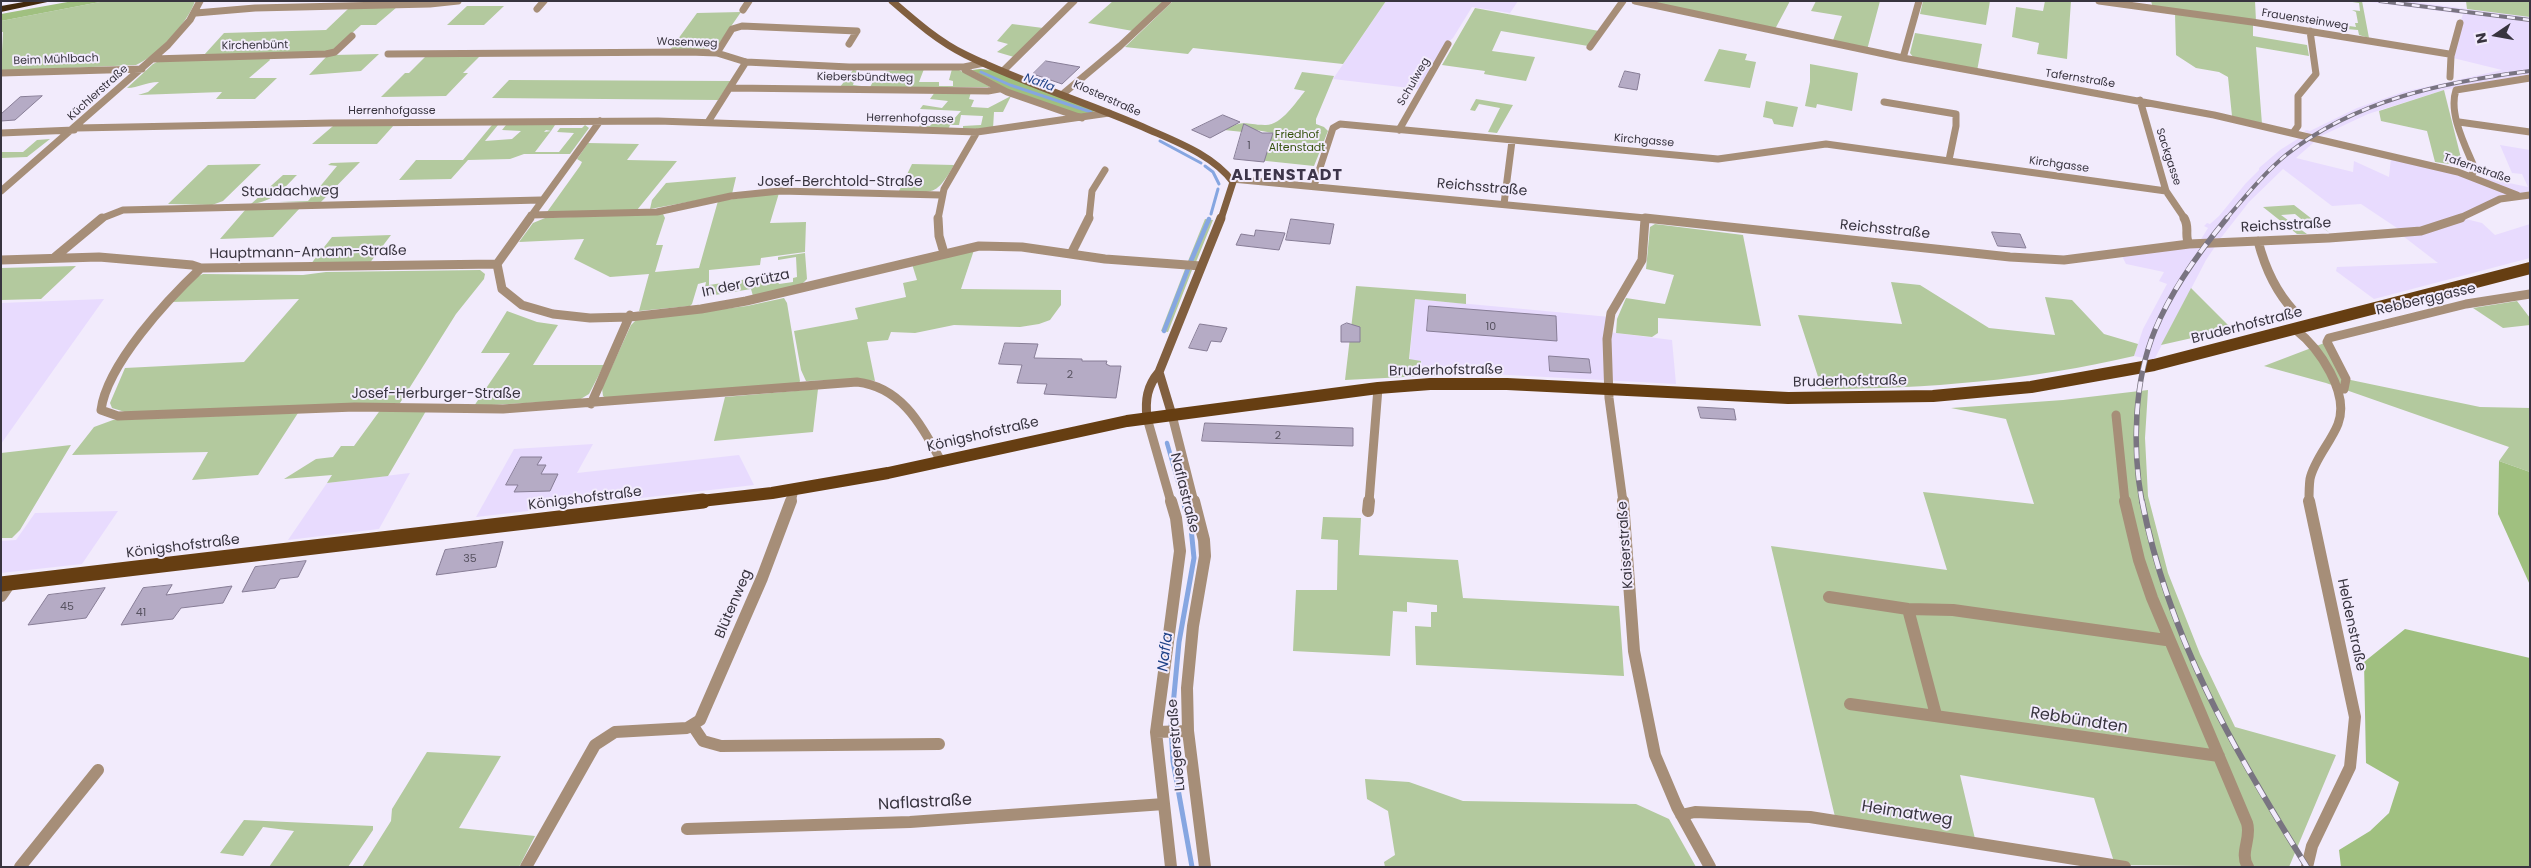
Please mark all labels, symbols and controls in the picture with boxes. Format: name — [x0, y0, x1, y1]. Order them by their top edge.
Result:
street label: Frauensteinweg — [2261, 7, 2349, 33]
north arrow — [2471, 10, 2521, 60]
text: N — [2470, 31, 2492, 45]
street label: Wasenweg — [656, 35, 718, 51]
street label: Kirchenbünt — [222, 39, 288, 53]
street label: Beim Mühlbach — [13, 52, 99, 68]
street label: Schulweg — [1395, 56, 1433, 108]
street label: Küchlerstraße — [65, 62, 131, 124]
street label: Tafernstraße — [2044, 67, 2116, 91]
street label: Kiebersbündtweg — [817, 71, 913, 85]
water label: Nafla — [1022, 71, 1056, 95]
street label: Klosterstraße — [1071, 78, 1143, 120]
street label: Herrenhofgasse — [348, 104, 436, 118]
street label: Herrenhofgasse — [866, 112, 954, 126]
street label: Sackgasse — [2153, 127, 2183, 187]
park label: Friedhof Altenstadt — [1269, 128, 1325, 154]
street label: Kirchgasse — [1613, 132, 1675, 150]
house number: 1 — [1247, 139, 1251, 153]
street label: Tafernstraße — [2441, 151, 2513, 187]
street label: Kirchgasse — [2028, 154, 2090, 176]
district label: ALTENSTADT — [1230, 166, 1344, 186]
street label: Josef-Berchtold-Straße — [757, 174, 923, 190]
street label: Reichsstraße — [1436, 176, 1528, 200]
street label: Staudachweg — [241, 183, 339, 201]
street label: Reichsstraße — [2240, 215, 2332, 237]
street label: Reichsstraße — [1839, 217, 1931, 243]
street label: Hauptmann-Amann-Straße — [209, 243, 407, 263]
street label: In der Grütza — [701, 267, 791, 301]
street label: Rebberggasse — [2375, 280, 2477, 320]
street label: Bruderhofstraße — [2190, 304, 2304, 348]
house number: 10 — [1486, 320, 1496, 334]
street label: Bruderhofstraße — [1389, 362, 1503, 380]
house number: 2 — [1067, 368, 1073, 382]
street label: Bruderhofstraße — [1793, 373, 1907, 391]
street label: Josef-Herburger-Straße — [351, 386, 521, 402]
street label: Königshofstraße — [925, 414, 1041, 456]
house number: 2 — [1275, 429, 1281, 443]
street label: Naflastraße — [1166, 451, 1202, 535]
street label: Königshofstraße — [527, 484, 643, 514]
street label: Kaiserstraße — [1615, 501, 1637, 589]
street label: Königshofstraße — [125, 532, 241, 562]
house number: 35 — [463, 552, 477, 566]
street label: Blütenweg — [712, 567, 756, 641]
street label: Heldenstraße — [2333, 577, 2369, 673]
house number: 45 — [60, 600, 74, 614]
house number: 41 — [136, 606, 146, 620]
water label: Nafla — [1155, 631, 1177, 673]
street label: Luegerstraße — [1165, 698, 1189, 792]
street label: Rebbündten — [2029, 704, 2129, 738]
street label: Naflastraße — [878, 791, 972, 815]
street label: Heimatweg — [1860, 797, 1954, 831]

